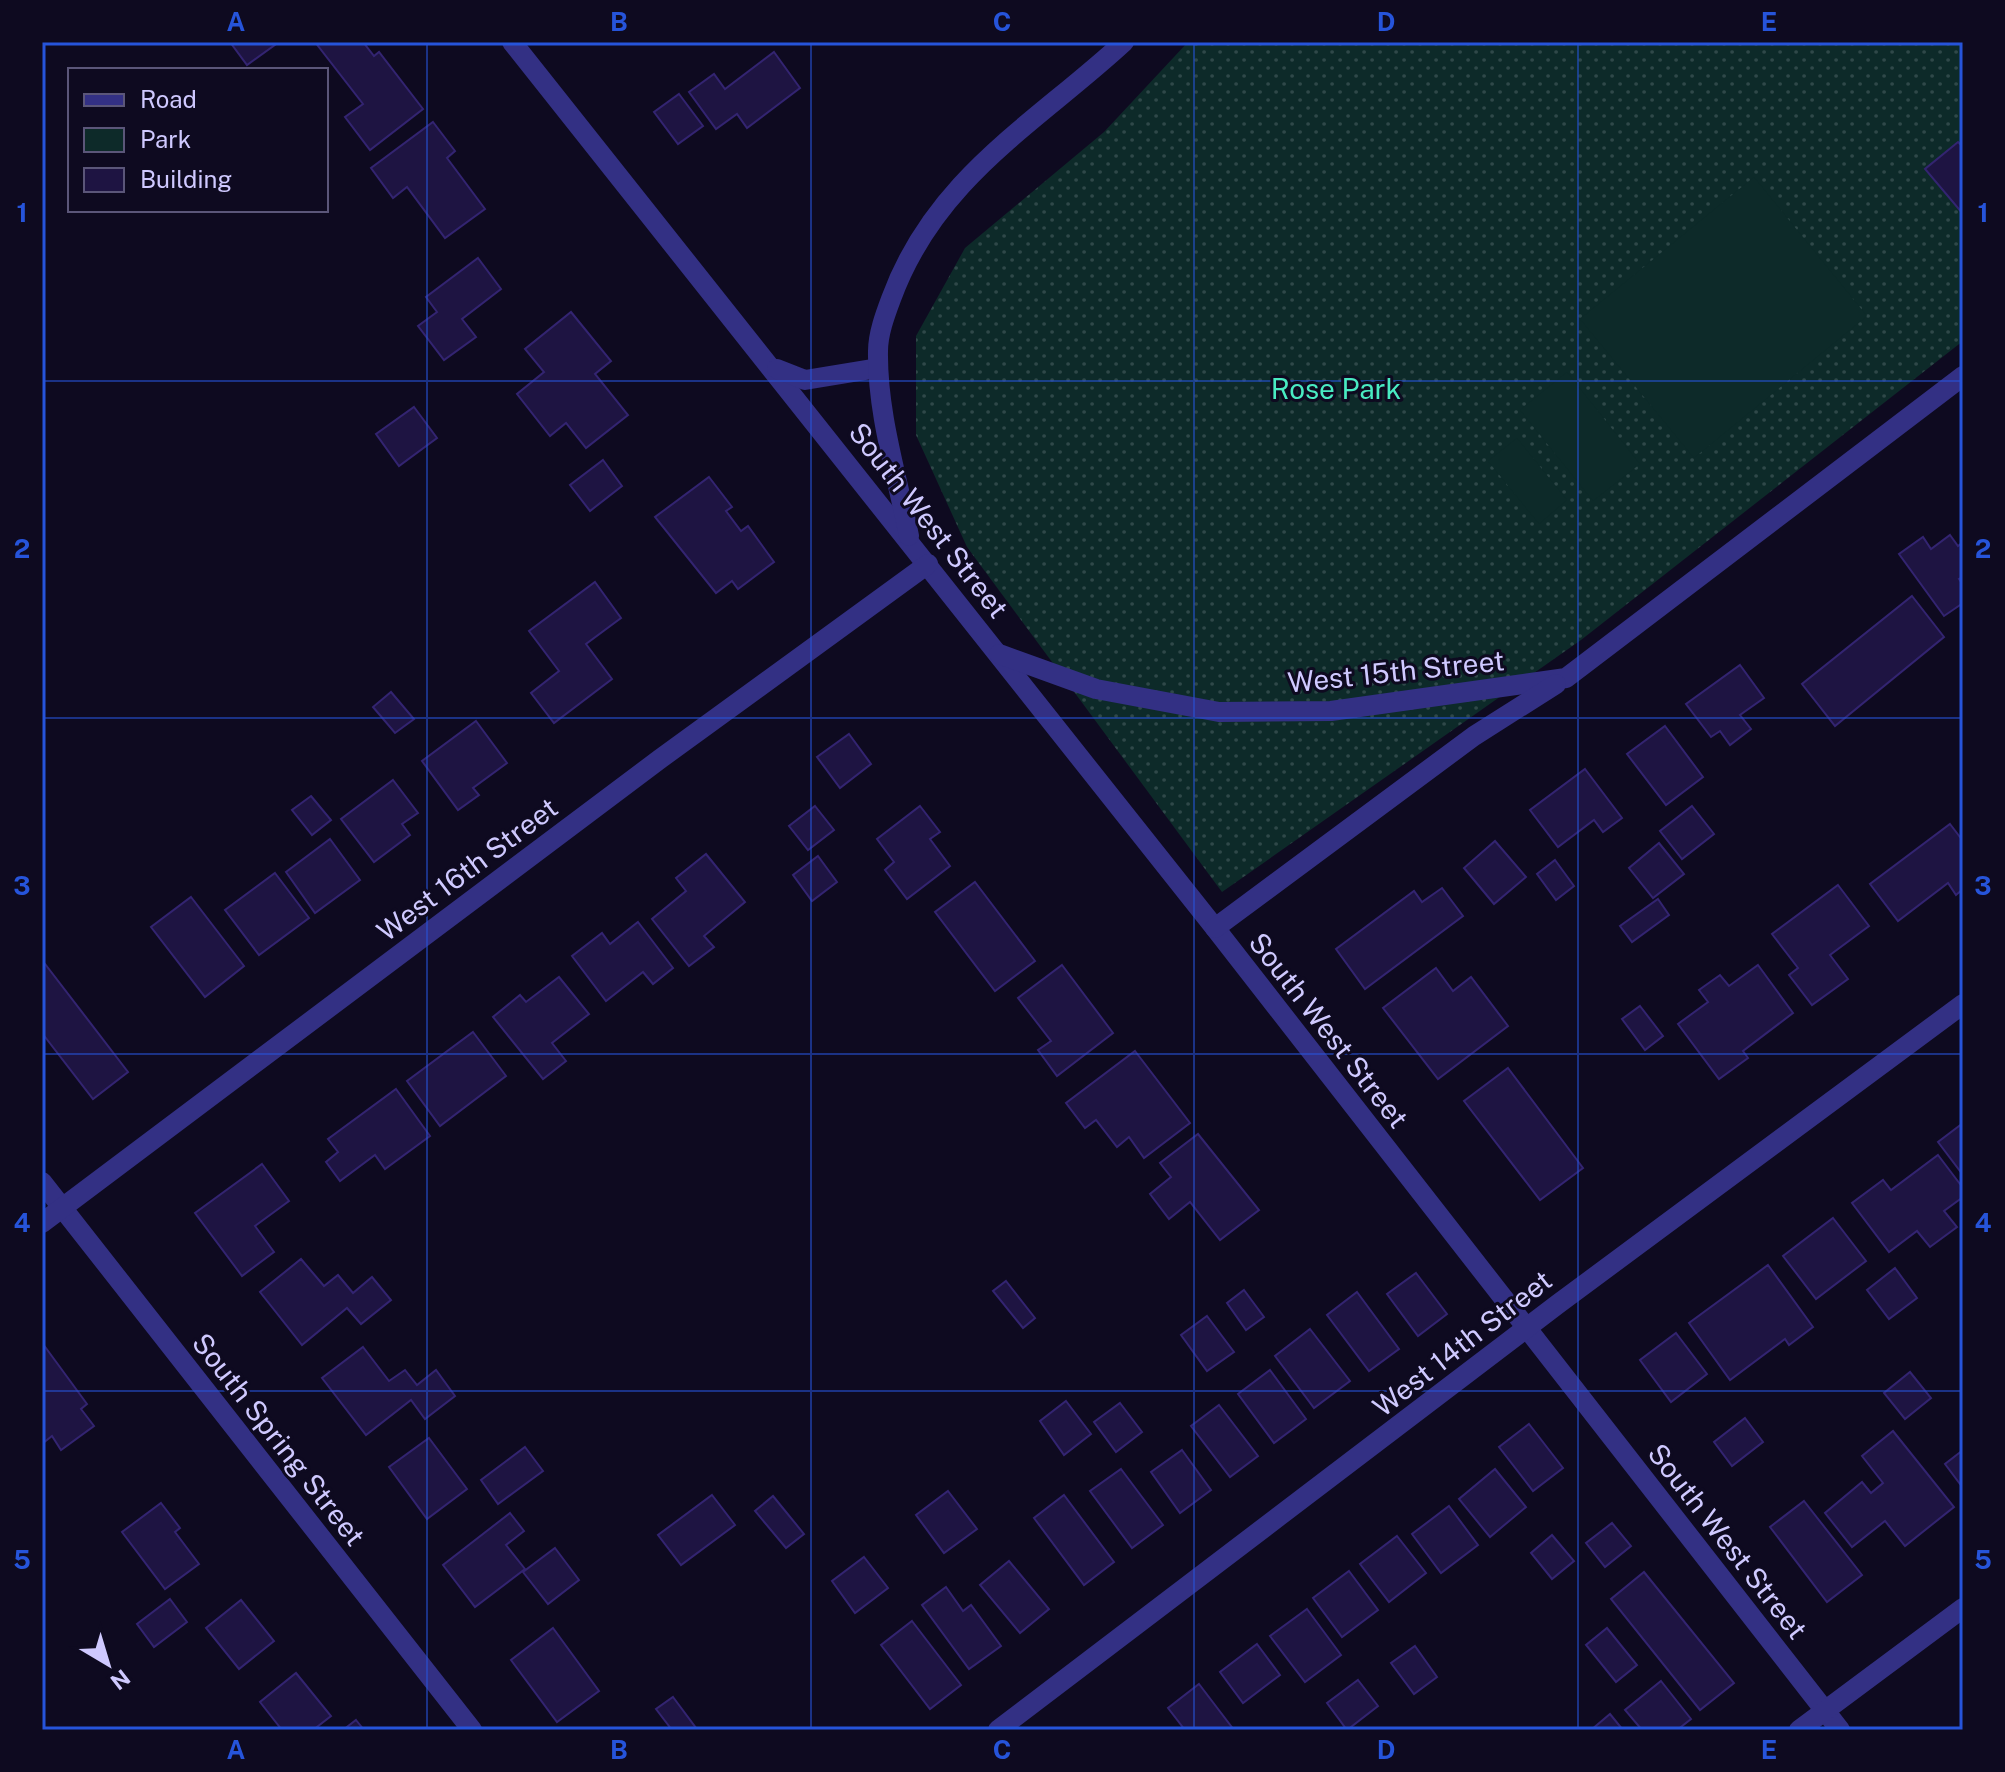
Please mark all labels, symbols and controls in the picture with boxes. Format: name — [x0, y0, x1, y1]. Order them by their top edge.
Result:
text: A — [227, 6, 246, 37]
text: B — [610, 6, 628, 37]
text: C — [993, 6, 1011, 37]
text: D — [1377, 6, 1395, 37]
text: E — [1761, 6, 1777, 37]
legend — [68, 68, 328, 212]
text: Road — [140, 85, 197, 113]
text: Park — [140, 125, 191, 153]
text: Building — [140, 165, 232, 193]
text: 1 — [16, 197, 28, 228]
text: 1 — [1977, 197, 1989, 228]
park label: Rose Park — [1271, 372, 1401, 405]
street label: South West Street — [843, 416, 1015, 624]
text: 2 — [14, 533, 30, 564]
text: 2 — [1975, 533, 1991, 564]
street label: West 15th Street — [1286, 643, 1506, 699]
street label: West 16th Street — [370, 790, 564, 948]
text: 3 — [13, 870, 31, 901]
text: 3 — [1974, 870, 1992, 901]
street label: South West Street — [1243, 926, 1415, 1134]
text: 4 — [13, 1207, 31, 1238]
text: 4 — [1974, 1207, 1992, 1238]
street label: West 14th Street — [1366, 1263, 1558, 1423]
street label: South Spring Street — [186, 1326, 372, 1552]
street label: South West Street — [1642, 1437, 1814, 1645]
text: 5 — [13, 1544, 31, 1575]
text: 5 — [1974, 1544, 1992, 1575]
north arrow — [68, 1624, 148, 1704]
text: N — [106, 1664, 135, 1695]
text: A — [227, 1734, 246, 1765]
text: B — [610, 1734, 628, 1765]
text: C — [993, 1734, 1011, 1765]
text: D — [1377, 1734, 1395, 1765]
text: E — [1761, 1734, 1777, 1765]

